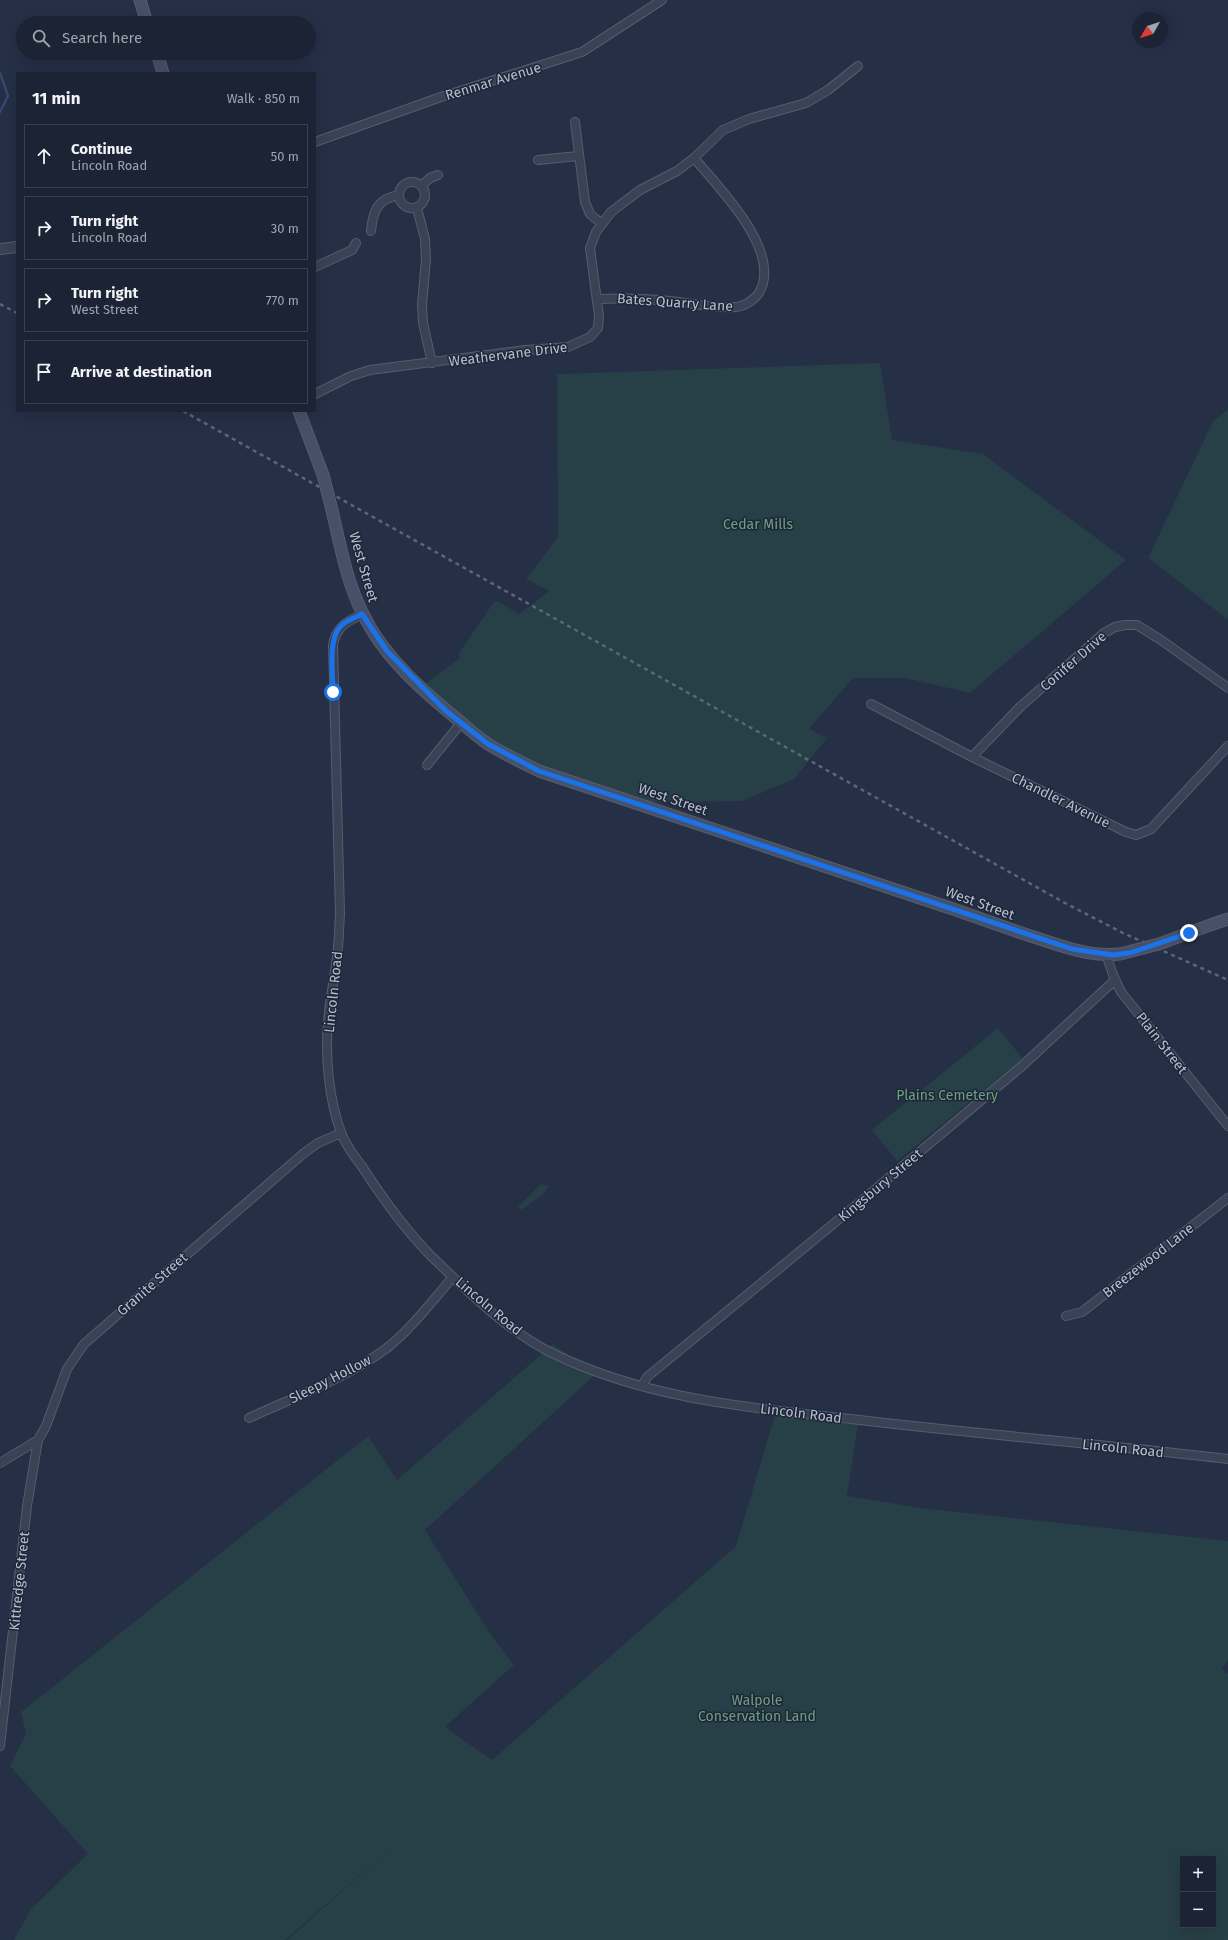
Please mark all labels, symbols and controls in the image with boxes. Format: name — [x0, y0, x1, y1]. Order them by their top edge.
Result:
north arrow — [1132, 12, 1168, 48]
search box — [16, 16, 316, 60]
icon: search — [30, 27, 52, 49]
text: Search here — [62, 29, 142, 47]
street label: Renmar Avenue — [443, 59, 543, 104]
text: 11 min — [32, 88, 80, 109]
text: Walk · 850 m — [227, 91, 300, 106]
text: Continue — [71, 140, 132, 158]
icon: ahead — [33, 145, 55, 167]
text: 50 m — [271, 149, 299, 164]
text: Lincoln Road — [71, 158, 147, 173]
text: Turn right — [71, 212, 138, 230]
icon: right — [33, 217, 55, 239]
text: 30 m — [271, 221, 299, 236]
text: Lincoln Road — [71, 230, 147, 245]
text: Turn right — [71, 284, 138, 302]
icon: right — [33, 289, 55, 311]
street label: Bates Quarry Lane — [617, 290, 733, 315]
text: 770 m — [266, 293, 299, 308]
text: West Street — [71, 302, 138, 317]
street label: Weathervane Drive — [448, 339, 568, 370]
icon: arrive — [33, 361, 55, 383]
text: Arrive at destination — [71, 363, 212, 381]
park label: Cedar Mills — [723, 516, 793, 533]
street label: West Street — [345, 530, 382, 605]
street label: Conifer Drive — [1037, 628, 1110, 695]
route start — [324, 683, 342, 701]
street label: Chandler Avenue — [1009, 769, 1113, 832]
street label: West Street — [636, 780, 711, 820]
street label: West Street — [943, 883, 1018, 924]
route end — [1180, 924, 1198, 942]
street label: Lincoln Road — [321, 950, 346, 1034]
street label: Plain Street — [1132, 1009, 1192, 1078]
park label: Plains Cemetery — [896, 1087, 998, 1104]
street label: Kingsbury Street — [835, 1145, 927, 1226]
street label: Breezewood Lane — [1099, 1220, 1197, 1301]
street label: Granite Street — [114, 1249, 192, 1320]
street label: Lincoln Road — [452, 1274, 526, 1339]
street label: Sleepy Hollow — [286, 1351, 374, 1407]
street label: Lincoln Road — [759, 1400, 843, 1427]
street label: Lincoln Road — [1081, 1436, 1165, 1461]
street label: Kittredge Street — [6, 1530, 33, 1632]
park label: Walpole Conservation Land — [698, 1692, 816, 1725]
map controls — [1180, 1856, 1216, 1928]
button: + — [1180, 1856, 1216, 1892]
button: − — [1180, 1892, 1216, 1928]

